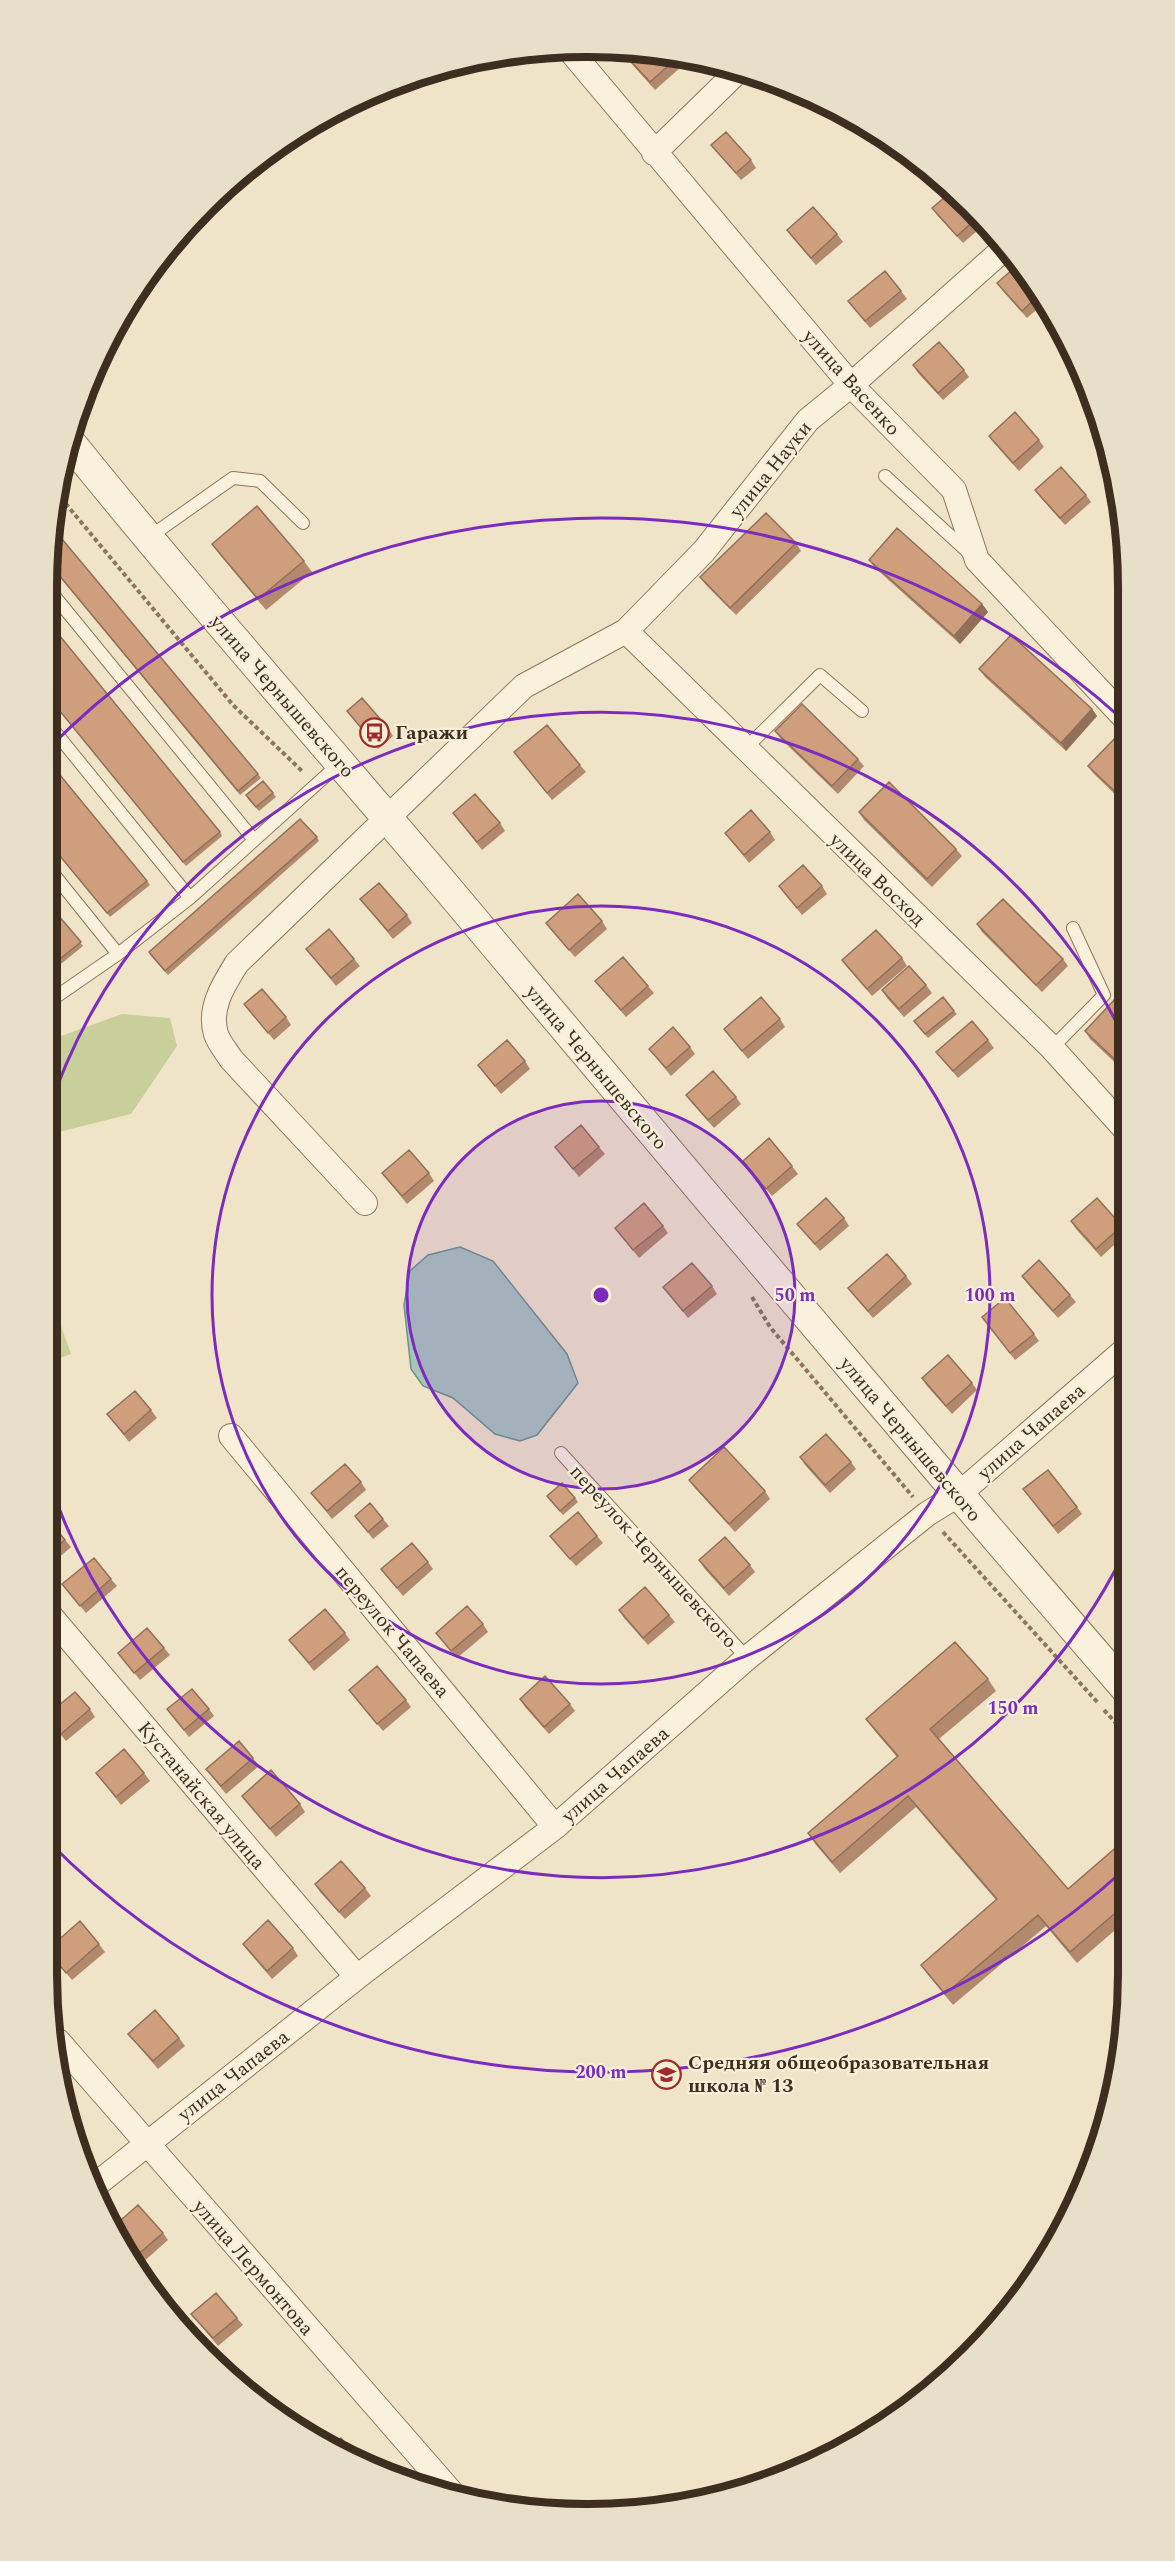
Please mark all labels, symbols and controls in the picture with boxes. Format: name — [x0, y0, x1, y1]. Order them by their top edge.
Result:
street label: улица Васенко — [794, 322, 907, 443]
street label: улица Науки — [721, 414, 819, 526]
street label: улица Чернышевского — [202, 608, 362, 785]
bus stop icon: Гаражи — [358, 716, 390, 748]
place label: Гаражи — [395, 718, 468, 748]
street label: улица Восход — [822, 825, 932, 934]
street label: улица Чернышевского — [517, 978, 675, 1157]
text: 50 m — [775, 1282, 815, 1309]
text: 100 m — [964, 1282, 1016, 1309]
centre of rings — [591, 1285, 611, 1305]
street label: улица Чернышевского — [831, 1350, 989, 1529]
street label: улица Чапаева — [970, 1376, 1093, 1488]
street label: переулок Чернышевского — [562, 1458, 744, 1655]
street label: переулок Чапаева — [328, 1559, 457, 1705]
text: 150 m — [987, 1695, 1039, 1722]
street label: Кустанайская улица — [130, 1715, 273, 1877]
street label: улица Чапаева — [554, 1719, 677, 1831]
street label: улица Чапаева — [170, 2022, 296, 2130]
place label: Средняя общеобразовательная школа № 13 — [688, 2048, 989, 2101]
school or university icon: Средняя общеобразовательная школа № 13 — [651, 2058, 683, 2090]
text: 200 m — [575, 2059, 627, 2086]
street label: улица Лермонтова — [185, 2192, 321, 2343]

